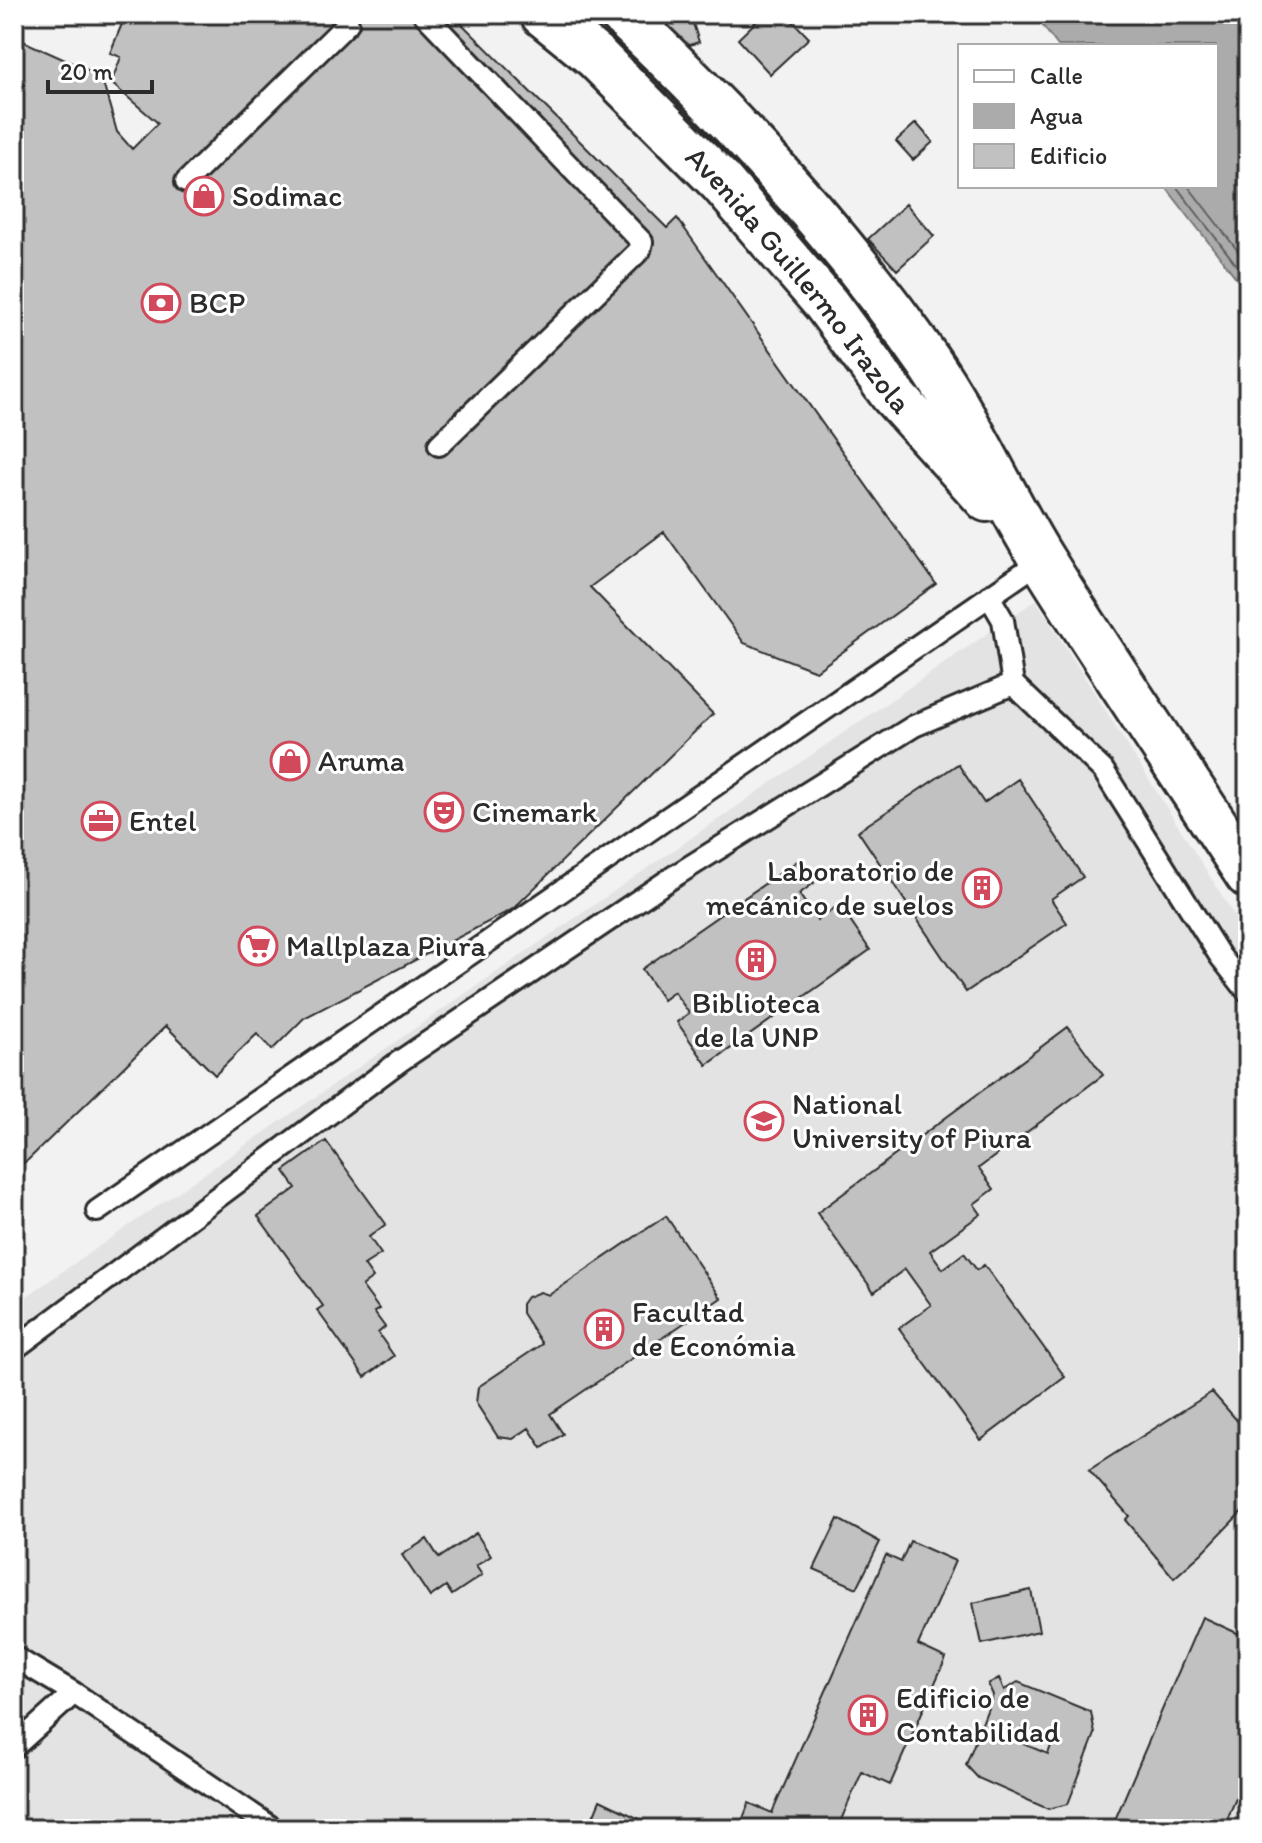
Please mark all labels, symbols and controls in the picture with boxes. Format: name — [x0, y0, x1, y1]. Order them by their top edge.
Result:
scale bar — [48, 44, 152, 94]
legend — [958, 44, 1218, 188]
text: 20 m — [60, 57, 113, 86]
text: Calle — [1030, 61, 1083, 90]
text: Agua — [1030, 101, 1083, 130]
street label: Avenida Guillermo Irazola — [678, 138, 920, 421]
text: Edificio — [1030, 141, 1107, 170]
shop icon: Sodimac — [183, 175, 225, 217]
place label: Sodimac — [232, 177, 342, 214]
bank icon: BCP — [140, 282, 182, 324]
place label: BCP — [189, 284, 245, 321]
shop icon: Aruma — [269, 740, 311, 782]
place label: Aruma — [318, 742, 405, 779]
theatre icon: Cinemark — [423, 791, 465, 833]
place label: Cinemark — [472, 793, 598, 830]
office icon: Entel — [80, 800, 122, 842]
place label: Entel — [129, 802, 197, 839]
place label: Laboratorio de mecánico de suelos — [706, 852, 954, 923]
building icon: Laboratorio de mecánico de suelos — [961, 867, 1003, 909]
supermarket icon: Mallplaza Piura — [237, 925, 279, 967]
place label: Mallplaza Piura — [286, 927, 486, 964]
building icon: Biblioteca de la UNP — [735, 939, 777, 981]
place label: Biblioteca de la UNP — [692, 984, 820, 1055]
place label: National University of Piura — [792, 1085, 1032, 1156]
school or university icon: National University of Piura — [743, 1100, 785, 1142]
place label: Facultad de Económia — [632, 1293, 796, 1364]
building icon: Facultad de Económia — [583, 1308, 625, 1350]
place label: Edificio de Contabilidad — [896, 1679, 1060, 1750]
building icon: Edificio de Contabilidad — [847, 1694, 889, 1736]

